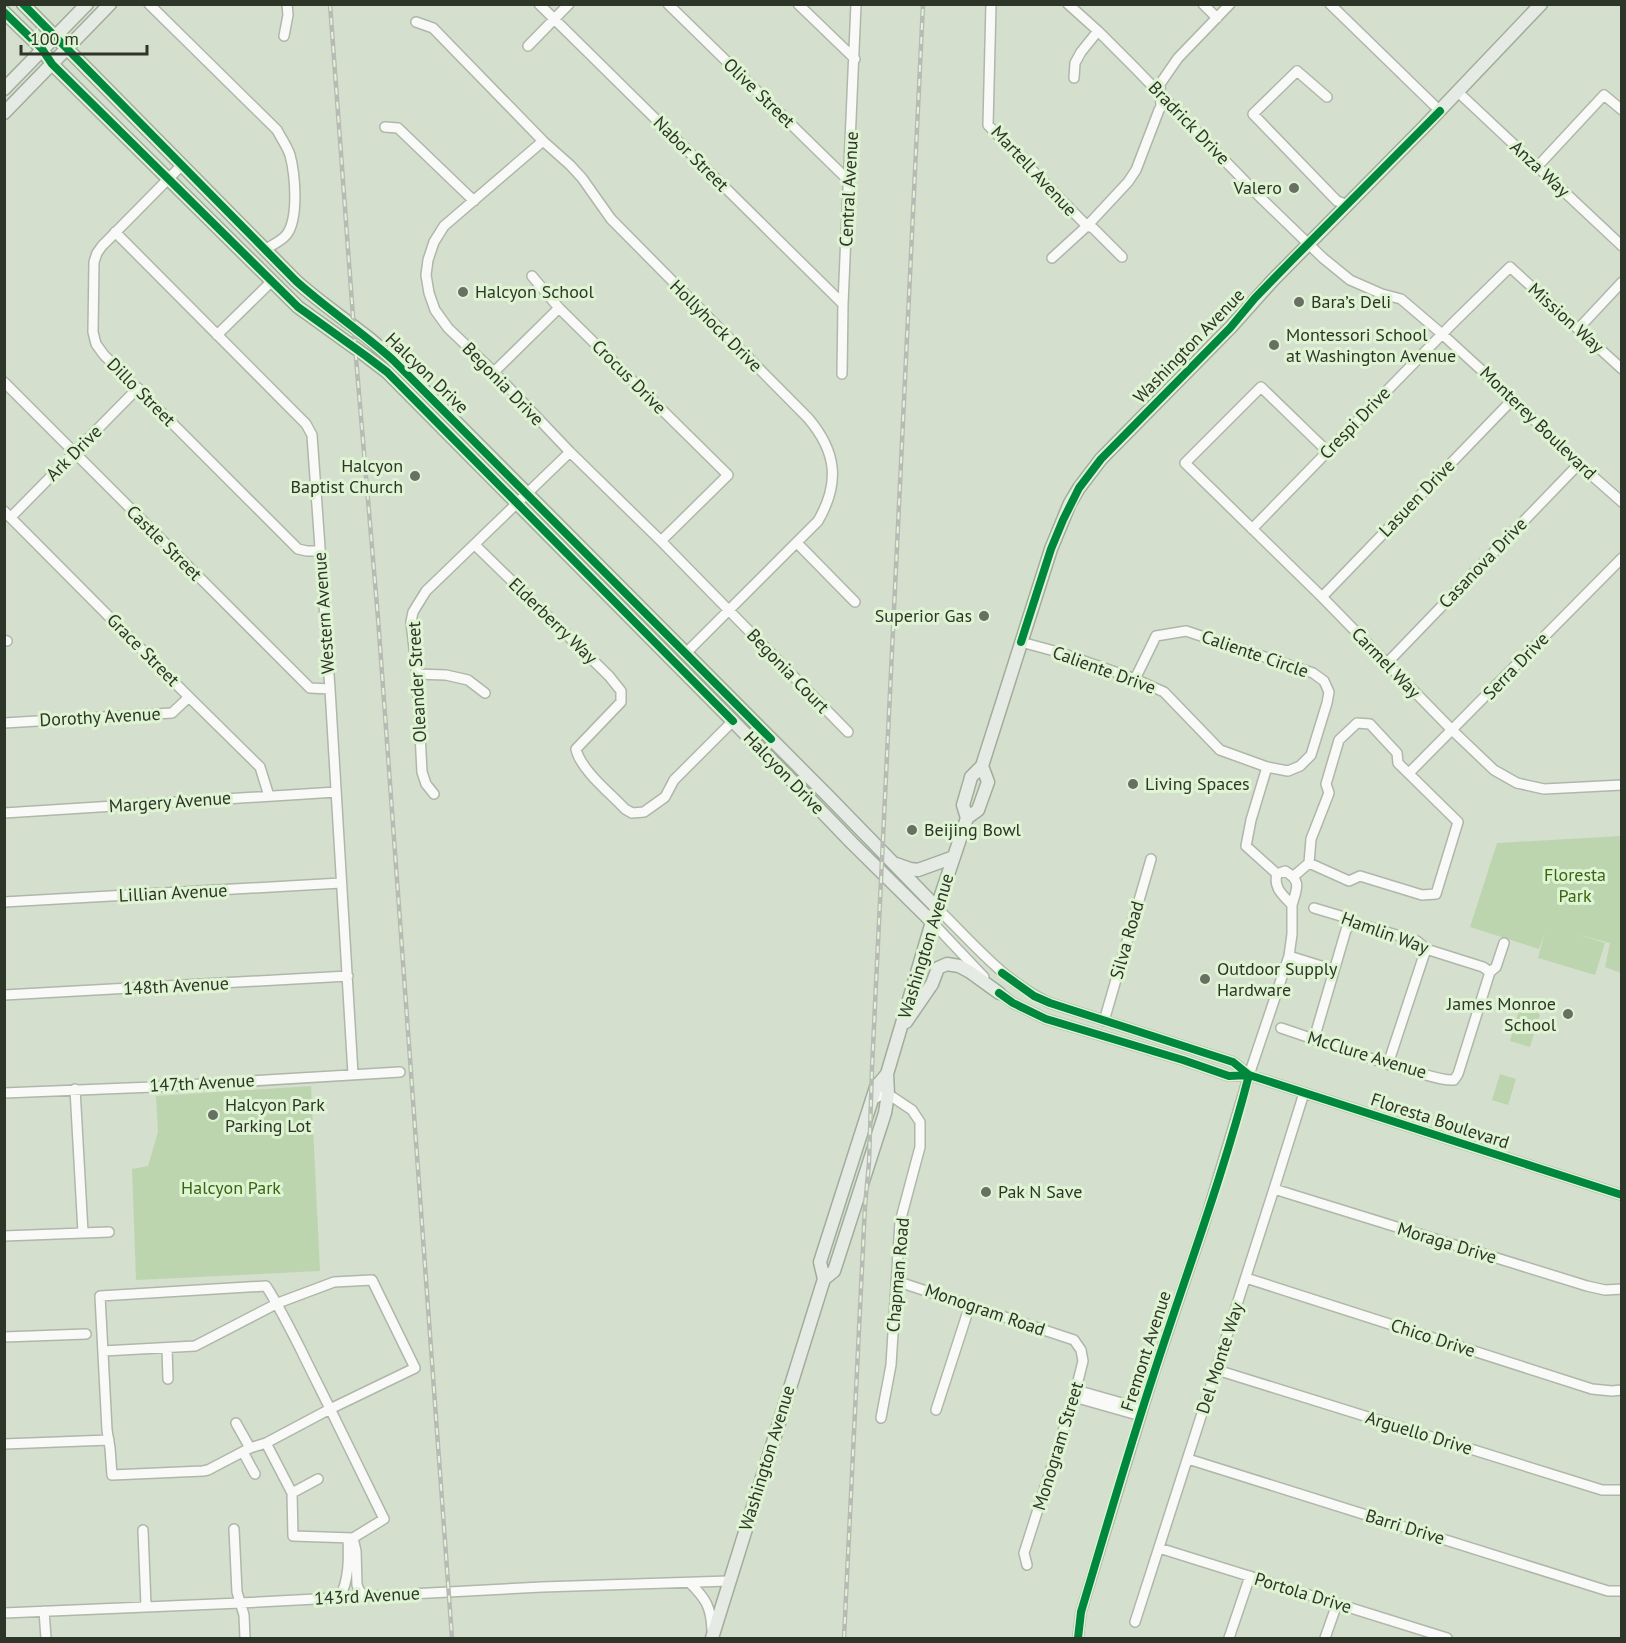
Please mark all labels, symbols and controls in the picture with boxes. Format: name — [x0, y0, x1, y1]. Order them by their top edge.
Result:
scale bar — [21, 18, 147, 56]
text: 100 m — [30, 27, 79, 50]
street label: Olive Street — [719, 53, 800, 132]
street label: Bradrick Drive — [1144, 76, 1235, 169]
street label: Nabor Street — [649, 111, 734, 196]
street label: Martell Avenue — [986, 120, 1082, 221]
street label: Central Avenue — [834, 131, 863, 247]
street label: Anza Way — [1506, 135, 1575, 202]
place label: Valero — [1233, 176, 1282, 199]
marker: Valero — [1287, 181, 1301, 195]
street label: Hollyhock Drive — [665, 275, 767, 377]
street label: Mission Way — [1524, 277, 1610, 358]
place label: Halcyon School — [475, 280, 594, 303]
street label: Washington Avenue — [1128, 283, 1249, 408]
marker: Halcyon School — [456, 285, 470, 299]
place label: Bara’s Deli — [1311, 290, 1391, 313]
marker: Bara’s Deli — [1292, 295, 1306, 309]
place label: Montessori School at Washington Avenue — [1286, 323, 1456, 367]
street label: Halcyon Drive — [381, 327, 474, 418]
street label: Crocus Drive — [587, 334, 672, 419]
street label: Begonia Drive — [458, 337, 549, 430]
marker: Montessori School at Washington Avenue — [1267, 338, 1281, 352]
street label: Dillo Street — [102, 353, 180, 431]
street label: Monterey Boulevard — [1475, 361, 1602, 484]
street label: Crespi Drive — [1314, 381, 1395, 464]
street label: Ark Drive — [41, 420, 106, 485]
place label: Halcyon Baptist Church — [291, 454, 403, 498]
street label: Lasuen Drive — [1374, 454, 1459, 541]
marker: Halcyon Baptist Church — [408, 469, 422, 483]
street label: Castle Street — [122, 500, 207, 585]
street label: Casanova Drive — [1434, 512, 1532, 613]
street label: Western Avenue — [308, 551, 339, 675]
street label: Elderberry Way — [504, 573, 603, 669]
place label: Superior Gas — [875, 604, 972, 627]
street label: Grace Street — [102, 608, 185, 691]
marker: Superior Gas — [977, 609, 991, 623]
street label: Oleander Street — [402, 621, 431, 743]
street label: Carmel Way — [1347, 622, 1426, 703]
street label: Begonia Court — [742, 623, 834, 718]
street label: Caliente Circle — [1199, 624, 1312, 683]
street label: Serra Drive — [1478, 627, 1553, 704]
street label: Caliente Drive — [1049, 640, 1159, 699]
street label: Dorothy Avenue — [39, 702, 161, 731]
street label: Halcyon Drive — [739, 726, 830, 819]
place label: Living Spaces — [1145, 772, 1250, 795]
marker: Living Spaces — [1126, 777, 1140, 791]
street label: Margery Avenue — [108, 786, 232, 817]
place label: Beijing Bowl — [924, 818, 1022, 841]
marker: Beijing Bowl — [905, 823, 919, 837]
park label: Floresta Park — [1544, 863, 1606, 907]
street label: Washington Avenue — [892, 870, 959, 1021]
street label: Lillian Avenue — [118, 878, 228, 907]
street label: Silva Road — [1104, 898, 1149, 982]
street label: Hamlin Way — [1338, 906, 1433, 959]
place label: Outdoor Supply Hardware — [1217, 957, 1338, 1001]
street label: 148th Avenue — [123, 971, 229, 1000]
marker: Outdoor Supply Hardware — [1198, 972, 1212, 986]
place label: James Monroe School — [1446, 992, 1557, 1036]
marker: James Monroe School — [1561, 1007, 1575, 1021]
street label: McClure Avenue — [1305, 1025, 1429, 1084]
street label: 147th Avenue — [149, 1068, 255, 1097]
street label: Floresta Boulevard — [1368, 1087, 1512, 1154]
place label: Halcyon Park Parking Lot — [225, 1093, 325, 1137]
marker: Halcyon Park Parking Lot — [206, 1108, 220, 1122]
park label: Halcyon Park — [181, 1176, 281, 1199]
place label: Pak N Save — [998, 1180, 1082, 1203]
marker: Pak N Save — [979, 1185, 993, 1199]
street label: Chapman Road — [881, 1217, 914, 1333]
street label: Moraga Drive — [1395, 1217, 1500, 1269]
street label: Monogram Road — [922, 1278, 1048, 1341]
street label: Fremont Avenue — [1115, 1288, 1176, 1414]
street label: Del Monte Way — [1191, 1299, 1249, 1416]
street label: Chico Drive — [1388, 1313, 1478, 1362]
street label: Monogram Street — [1027, 1379, 1088, 1513]
street label: Washington Avenue — [733, 1382, 800, 1533]
street label: Arguello Drive — [1363, 1405, 1475, 1460]
street label: Barri Drive — [1363, 1504, 1448, 1549]
street label: Portola Drive — [1252, 1567, 1355, 1618]
street label: 143rd Avenue — [314, 1581, 420, 1610]

